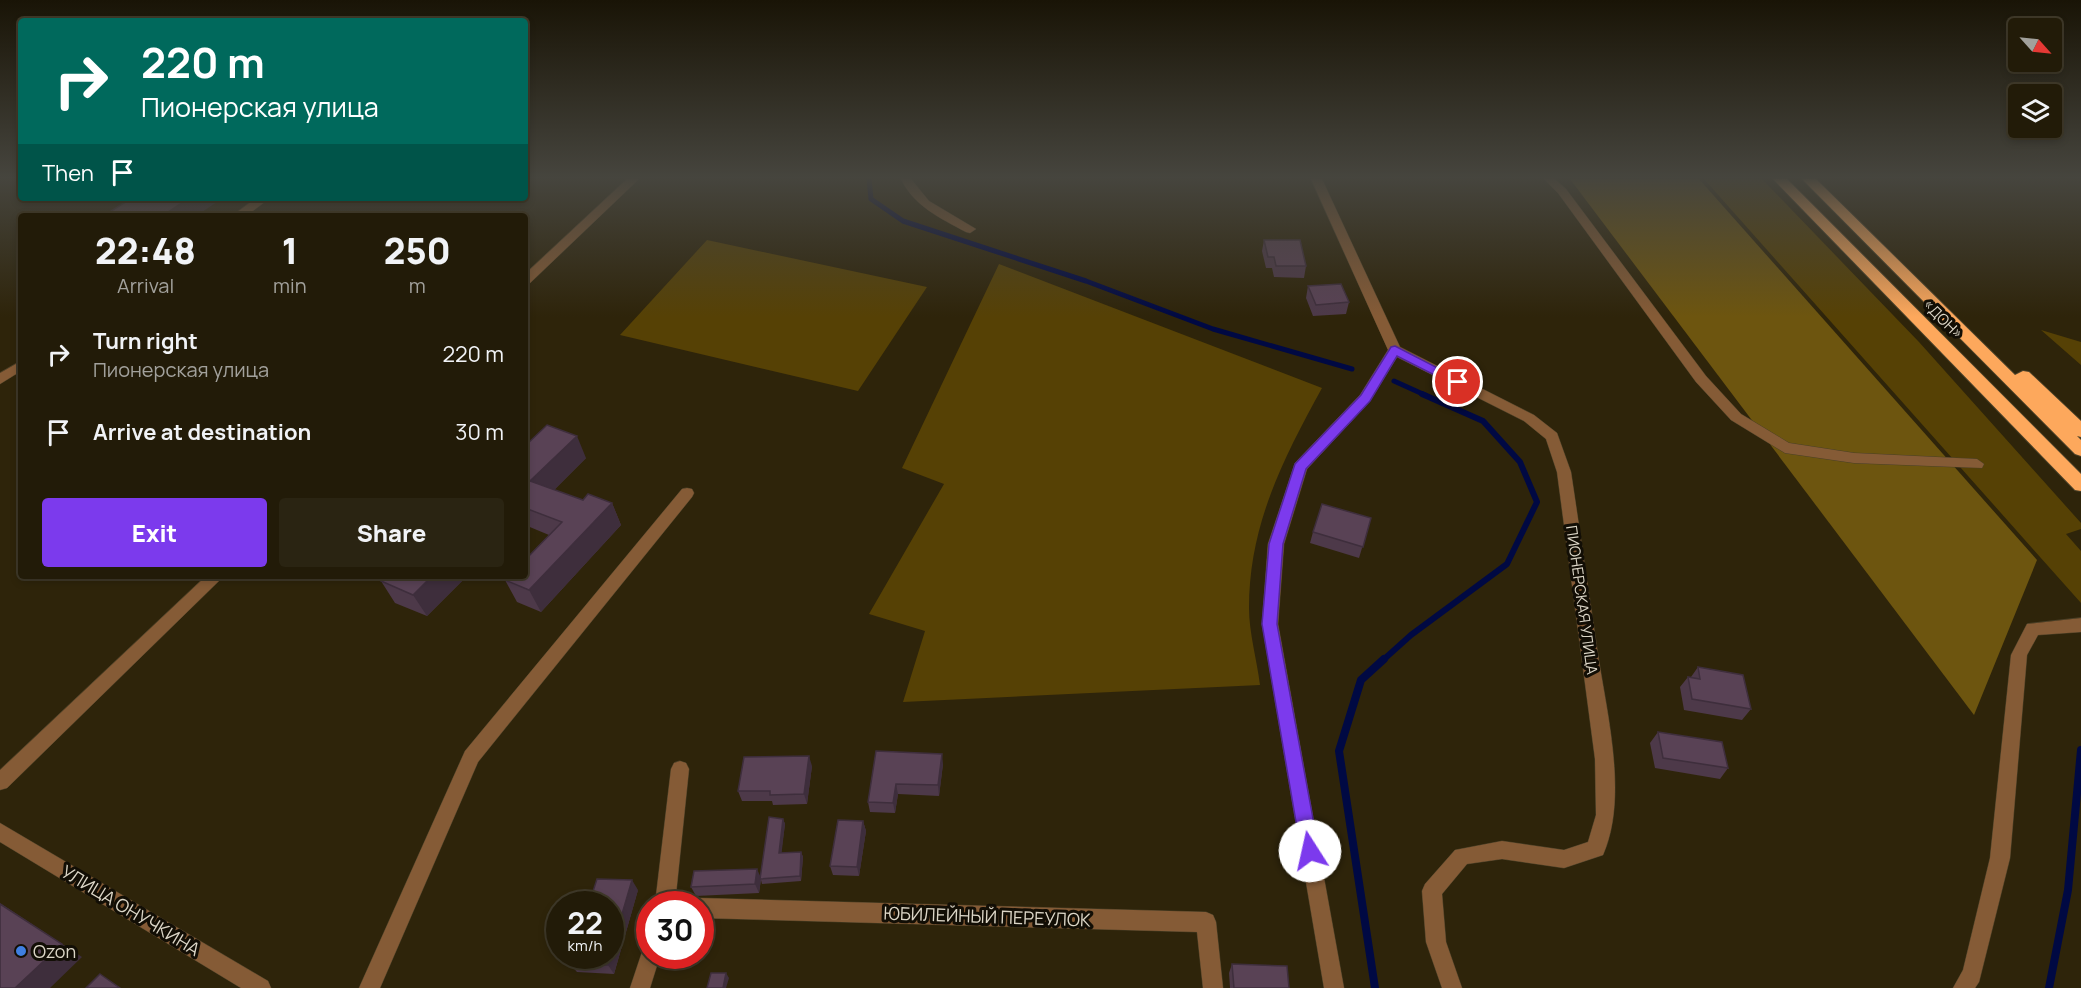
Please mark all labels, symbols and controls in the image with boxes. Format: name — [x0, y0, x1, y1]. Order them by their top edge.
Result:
north arrow — [2008, 18, 2062, 72]
map controls — [2008, 18, 2062, 138]
text: 220 m — [141, 33, 265, 91]
icon: right — [42, 42, 120, 120]
button: layers — [2008, 84, 2062, 138]
text: Пионерская улица — [141, 88, 379, 125]
icon: arrive — [106, 156, 139, 189]
text: Then — [42, 158, 94, 188]
text: 22:48 — [95, 226, 196, 275]
text: 1 — [282, 226, 298, 275]
text: 250 — [384, 226, 451, 275]
text: Arrival — [117, 272, 174, 299]
text: min — [273, 272, 307, 299]
text: m — [409, 272, 426, 299]
street label: «ДОН» — [1919, 295, 1967, 343]
text: Turn right — [93, 326, 198, 356]
icon: right — [42, 338, 75, 371]
text: 220 m — [442, 339, 504, 369]
text: Пионерская улица — [93, 356, 269, 383]
pin — [1432, 356, 1483, 407]
icon: arrive — [1441, 365, 1474, 398]
icon: arrive — [42, 416, 75, 449]
text: Arrive at destination — [93, 417, 311, 447]
text: 30 m — [455, 417, 504, 447]
button: Exit — [42, 498, 267, 567]
button: Share — [279, 498, 504, 567]
street label: ПИОНЕРСКАЯ УЛИЦА — [1561, 524, 1603, 676]
position arrow — [1278, 819, 1342, 883]
street label: УЛИЦА ОНУЧКИНА — [57, 859, 205, 961]
speed limit sign: 30 — [636, 891, 714, 969]
street label: ЮБИЛЕЙНЫЙ ПЕРЕУЛОК — [883, 900, 1091, 932]
text: 22 — [567, 902, 603, 943]
text: km/h — [568, 935, 602, 956]
place label: Ozon — [33, 939, 76, 963]
marker: Ozon — [14, 944, 28, 958]

